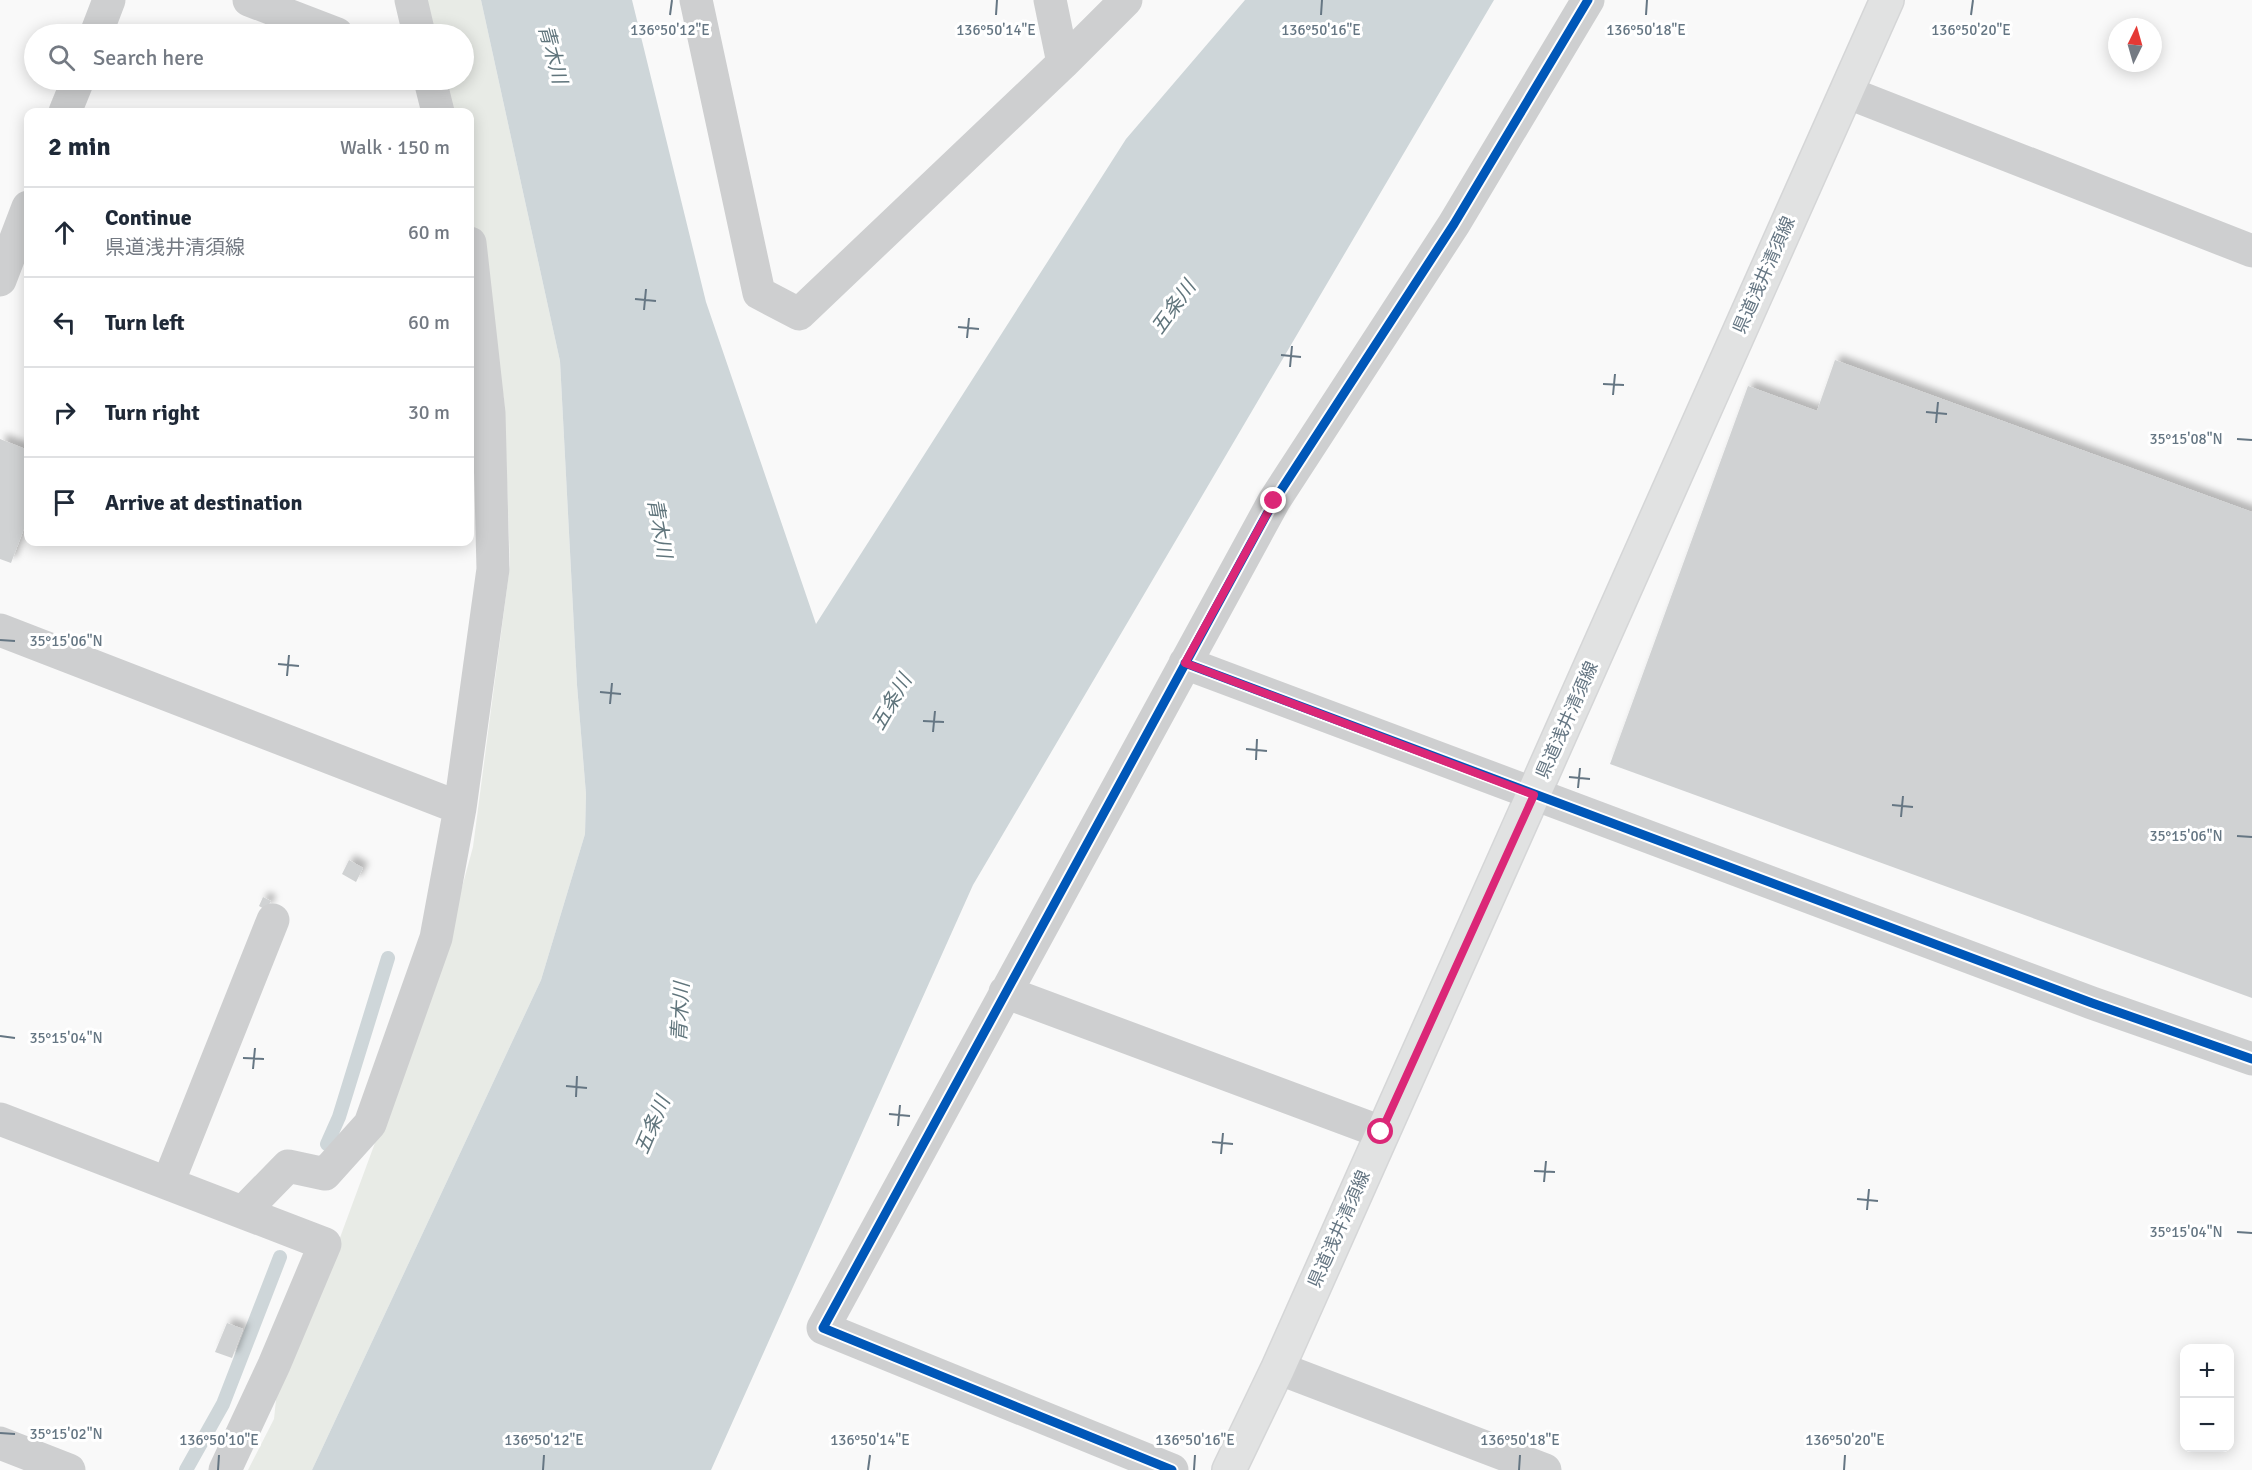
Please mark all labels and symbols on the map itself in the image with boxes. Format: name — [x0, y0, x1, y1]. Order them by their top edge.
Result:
north arrow — [2108, 18, 2162, 72]
text: 136°50'12"E — [630, 21, 710, 39]
text: 136°50'14"E — [956, 21, 1036, 39]
text: 136°50'16"E — [1281, 21, 1361, 39]
text: 136°50'18"E — [1606, 21, 1686, 39]
text: 136°50'20"E — [1931, 21, 2011, 39]
water label: 青木川 — [533, 22, 573, 88]
street label: 県道浅井清須線 — [1728, 213, 1800, 337]
water label: 五条川 — [1146, 274, 1202, 339]
text: 35°15'08"N — [2149, 430, 2223, 448]
route end — [1260, 487, 1286, 513]
water label: 青木川 — [642, 496, 677, 562]
text: 35°15'06"N — [29, 632, 103, 650]
street label: 県道浅井清須線 — [1531, 658, 1603, 782]
water label: 五条川 — [866, 668, 918, 734]
text: 35°15'06"N — [2149, 827, 2223, 845]
water label: 青木川 — [666, 979, 695, 1043]
text: 35°15'04"N — [29, 1029, 103, 1047]
water label: 五条川 — [629, 1091, 676, 1158]
route start — [1367, 1118, 1393, 1144]
street label: 県道浅井清須線 — [1303, 1167, 1375, 1291]
text: 35°15'04"N — [2149, 1223, 2223, 1241]
text: 35°15'02"N — [29, 1425, 103, 1443]
text: 136°50'10"E — [179, 1431, 259, 1449]
text: 136°50'12"E — [504, 1431, 584, 1449]
text: 136°50'14"E — [830, 1431, 910, 1449]
text: 136°50'16"E — [1155, 1431, 1235, 1449]
text: 136°50'18"E — [1480, 1431, 1560, 1449]
text: 136°50'20"E — [1805, 1431, 1885, 1449]

